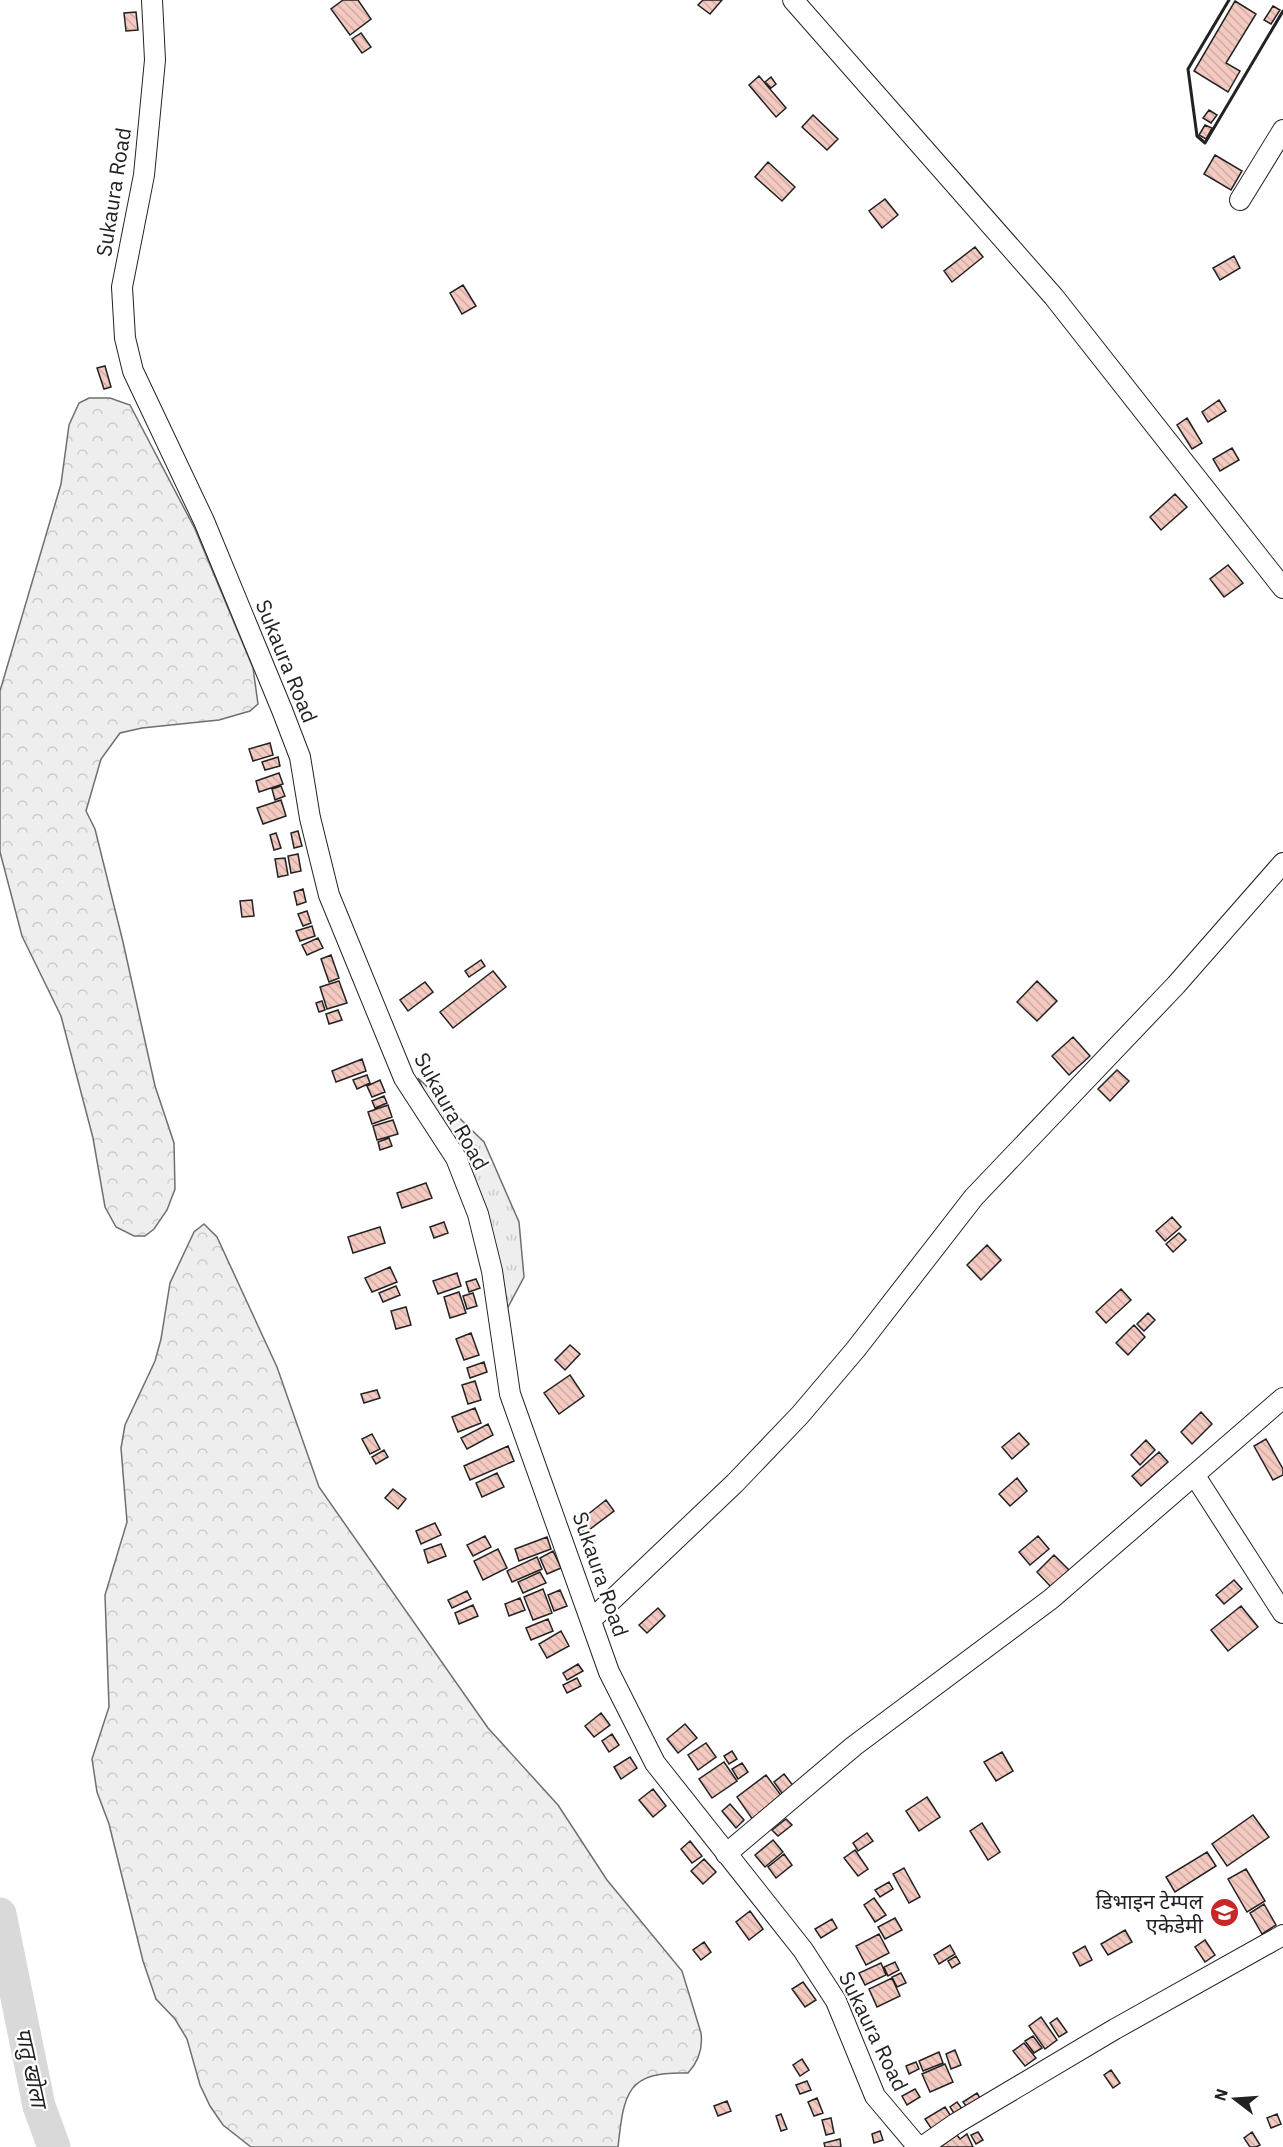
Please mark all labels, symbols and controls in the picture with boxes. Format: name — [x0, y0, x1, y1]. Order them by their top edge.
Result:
street label: Sukaura Road — [89, 125, 137, 259]
street label: Sukaura Road — [250, 595, 324, 727]
street label: Sukaura Road — [408, 1047, 496, 1175]
street label: Sukaura Road — [567, 1508, 635, 1640]
place label: डिभाइन टेम्पल एकेडेमी — [1096, 1887, 1204, 1939]
school or university icon: डिभाइन टेम्पल एकेडेमी — [1208, 1897, 1240, 1929]
street label: Sukaura Road — [833, 1966, 915, 2096]
water label: पातु खोला — [9, 2025, 55, 2113]
north arrow — [1205, 2069, 1265, 2129]
text: N — [1209, 2086, 1232, 2103]

